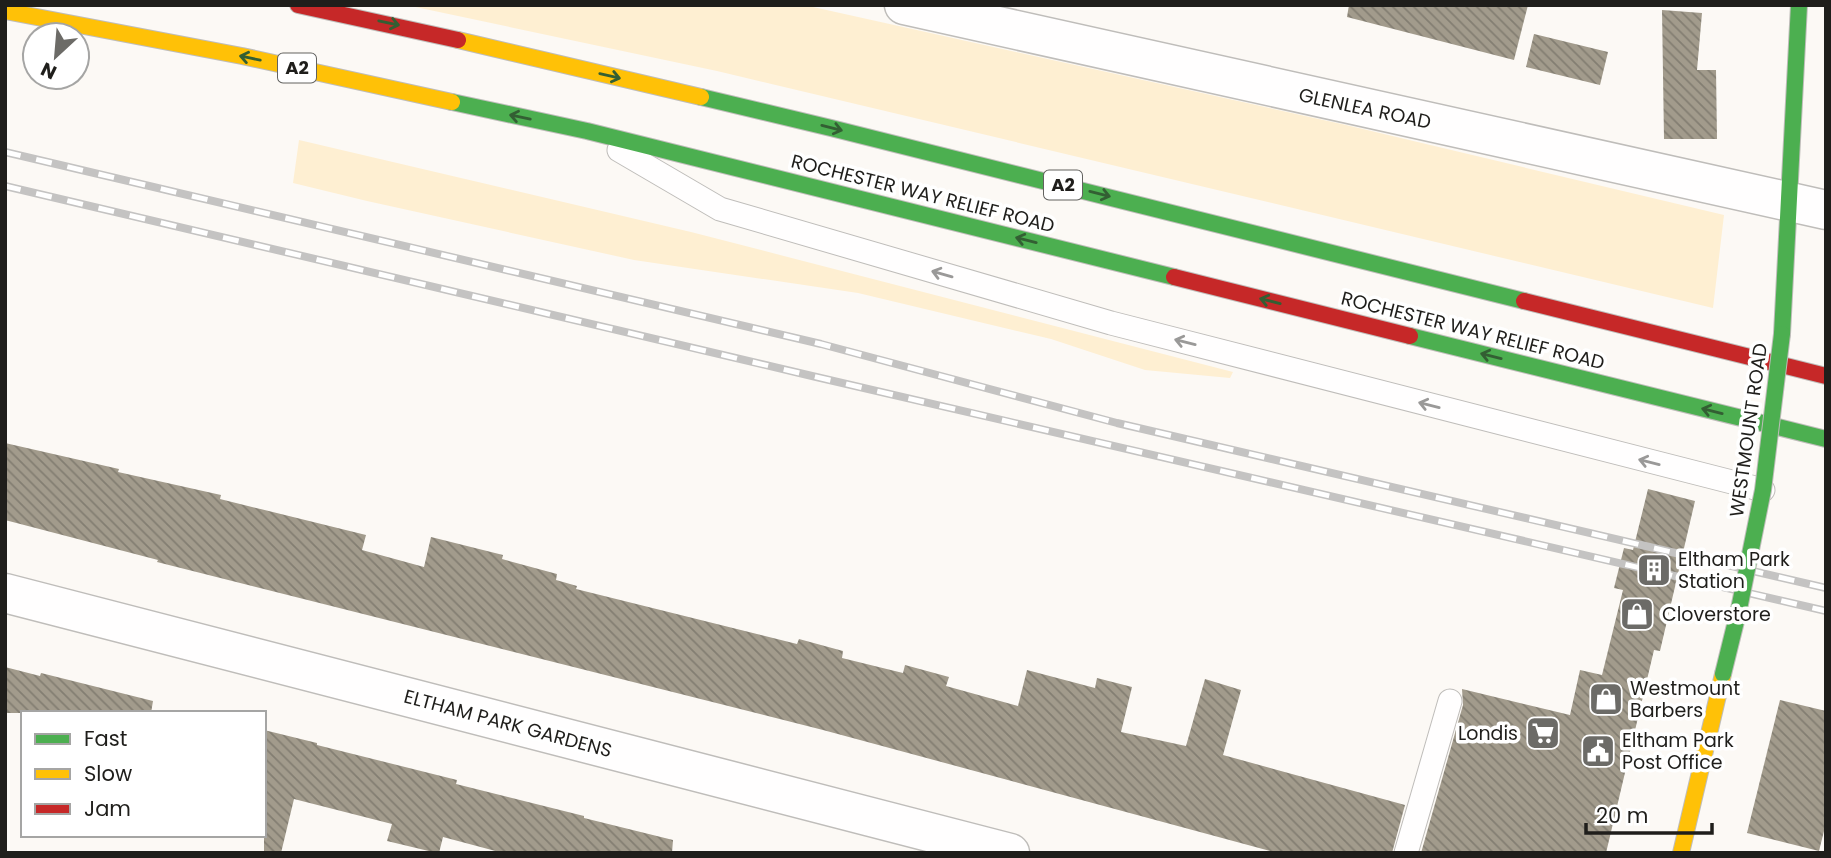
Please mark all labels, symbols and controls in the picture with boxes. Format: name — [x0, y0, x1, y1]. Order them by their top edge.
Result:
one-way arrow — [377, 17, 400, 31]
north arrow — [21, 21, 91, 91]
one-way arrow — [239, 50, 262, 64]
road number: A2 — [278, 54, 316, 82]
text: N — [36, 56, 61, 86]
one-way arrow — [598, 69, 621, 83]
street label: GLENLEA ROAD — [1296, 81, 1434, 136]
one-way arrow — [509, 109, 532, 123]
one-way arrow — [820, 122, 842, 135]
street label: ROCHESTER WAY RELIEF ROAD — [788, 148, 1057, 239]
road number: A2 — [1044, 170, 1082, 200]
one-way arrow — [1088, 188, 1111, 202]
one-way arrow — [1015, 233, 1038, 246]
one-way arrow — [932, 267, 954, 280]
street label: ROCHESTER WAY RELIEF ROAD — [1338, 285, 1607, 376]
one-way arrow — [1260, 294, 1282, 307]
one-way arrow — [1174, 335, 1197, 348]
street label: WESTMOUNT ROAD — [1723, 341, 1774, 519]
one-way arrow — [1480, 349, 1503, 362]
one-way arrow — [1418, 398, 1441, 411]
one-way arrow — [1701, 404, 1724, 417]
one-way arrow — [1639, 455, 1661, 468]
place label: Eltham Park Station — [1678, 546, 1790, 595]
building icon: Eltham Park Station — [1635, 551, 1673, 589]
shop icon: Cloverstore — [1618, 595, 1656, 633]
place label: Cloverstore — [1662, 601, 1771, 628]
place label: Westmount Barbers — [1630, 675, 1740, 724]
shop icon: Westmount Barbers — [1587, 680, 1625, 718]
street label: ELTHAM PARK GARDENS — [401, 683, 615, 764]
legend — [21, 711, 266, 837]
supermarket icon: Londis — [1524, 714, 1562, 752]
place label: Londis — [1458, 720, 1518, 747]
text: Fast — [84, 724, 127, 753]
place label: Eltham Park Post Office — [1622, 727, 1734, 776]
public building icon: Eltham Park Post Office — [1579, 732, 1617, 770]
text: Slow — [84, 759, 132, 788]
scale bar — [1586, 792, 1712, 836]
text: Jam — [84, 794, 131, 823]
text: 20 m — [1596, 801, 1649, 830]

